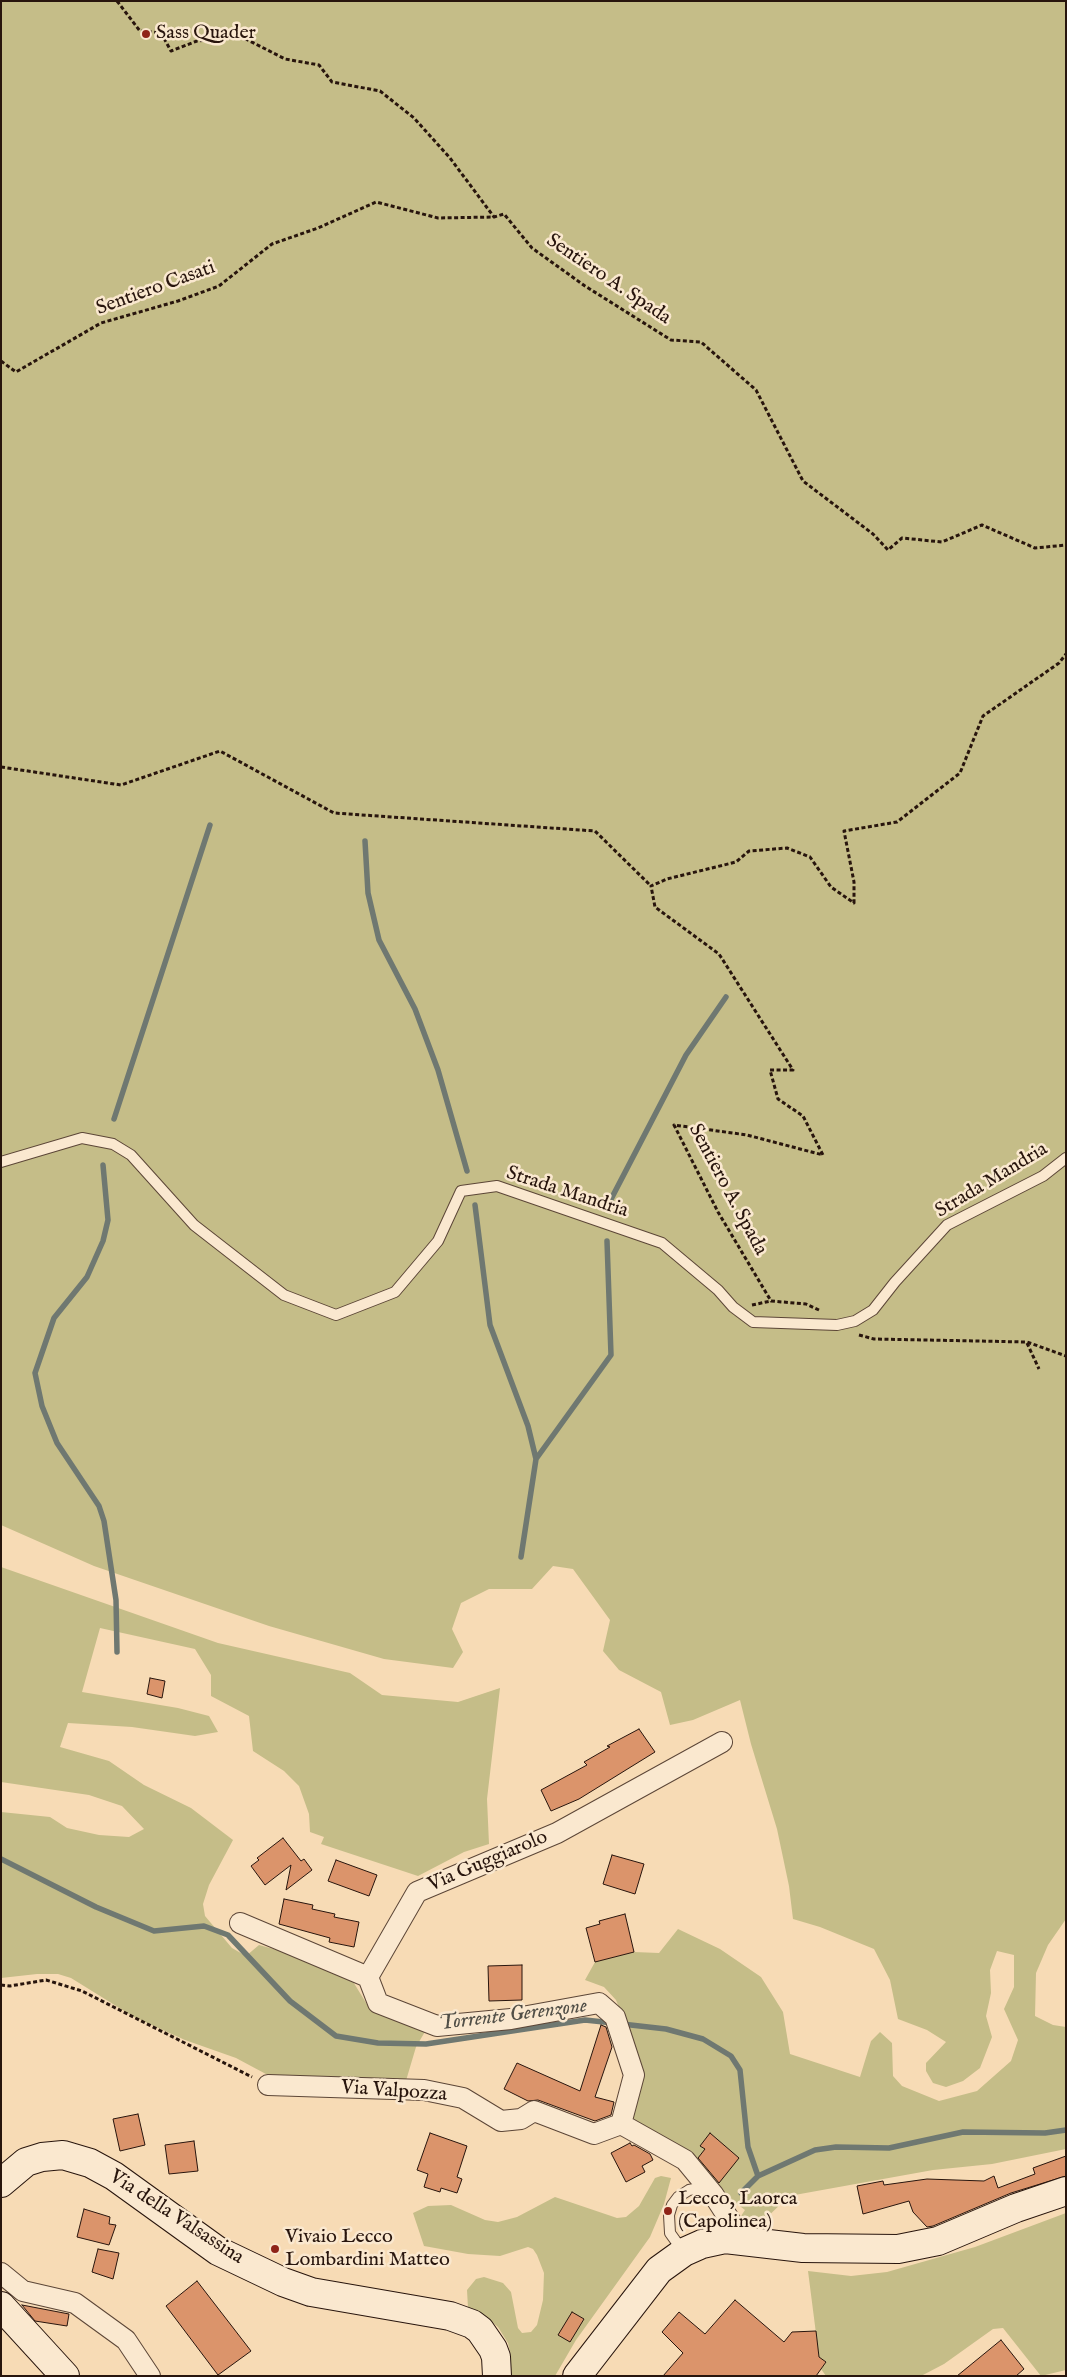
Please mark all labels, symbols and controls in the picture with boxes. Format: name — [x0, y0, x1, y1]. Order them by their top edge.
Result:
place label: Sass Quader — [156, 22, 256, 46]
marker: Sass Quader — [140, 28, 152, 40]
street label: Sentiero A. Spada — [541, 229, 675, 331]
street label: Sentiero Casati — [93, 256, 219, 322]
street label: Sentiero A. Spada — [682, 1120, 772, 1260]
street label: Strada Mandria — [931, 1138, 1053, 1224]
street label: Strada Mandria — [503, 1162, 631, 1224]
street label: Via Guggiarolo — [425, 1826, 551, 1898]
water label: Torrente Gerenzone — [438, 1994, 588, 2038]
street label: Via Valpozza — [340, 2076, 448, 2108]
street label: Via della Valsassina — [104, 2166, 248, 2270]
place label: Lecco, Laorca (Capolinea) — [678, 2188, 797, 2235]
marker: Lecco, Laorca (Capolinea) — [662, 2205, 674, 2217]
place label: Vivaio Lecco Lombardini Matteo — [285, 2226, 450, 2273]
marker: Vivaio Lecco Lombardini Matteo — [269, 2243, 281, 2255]

